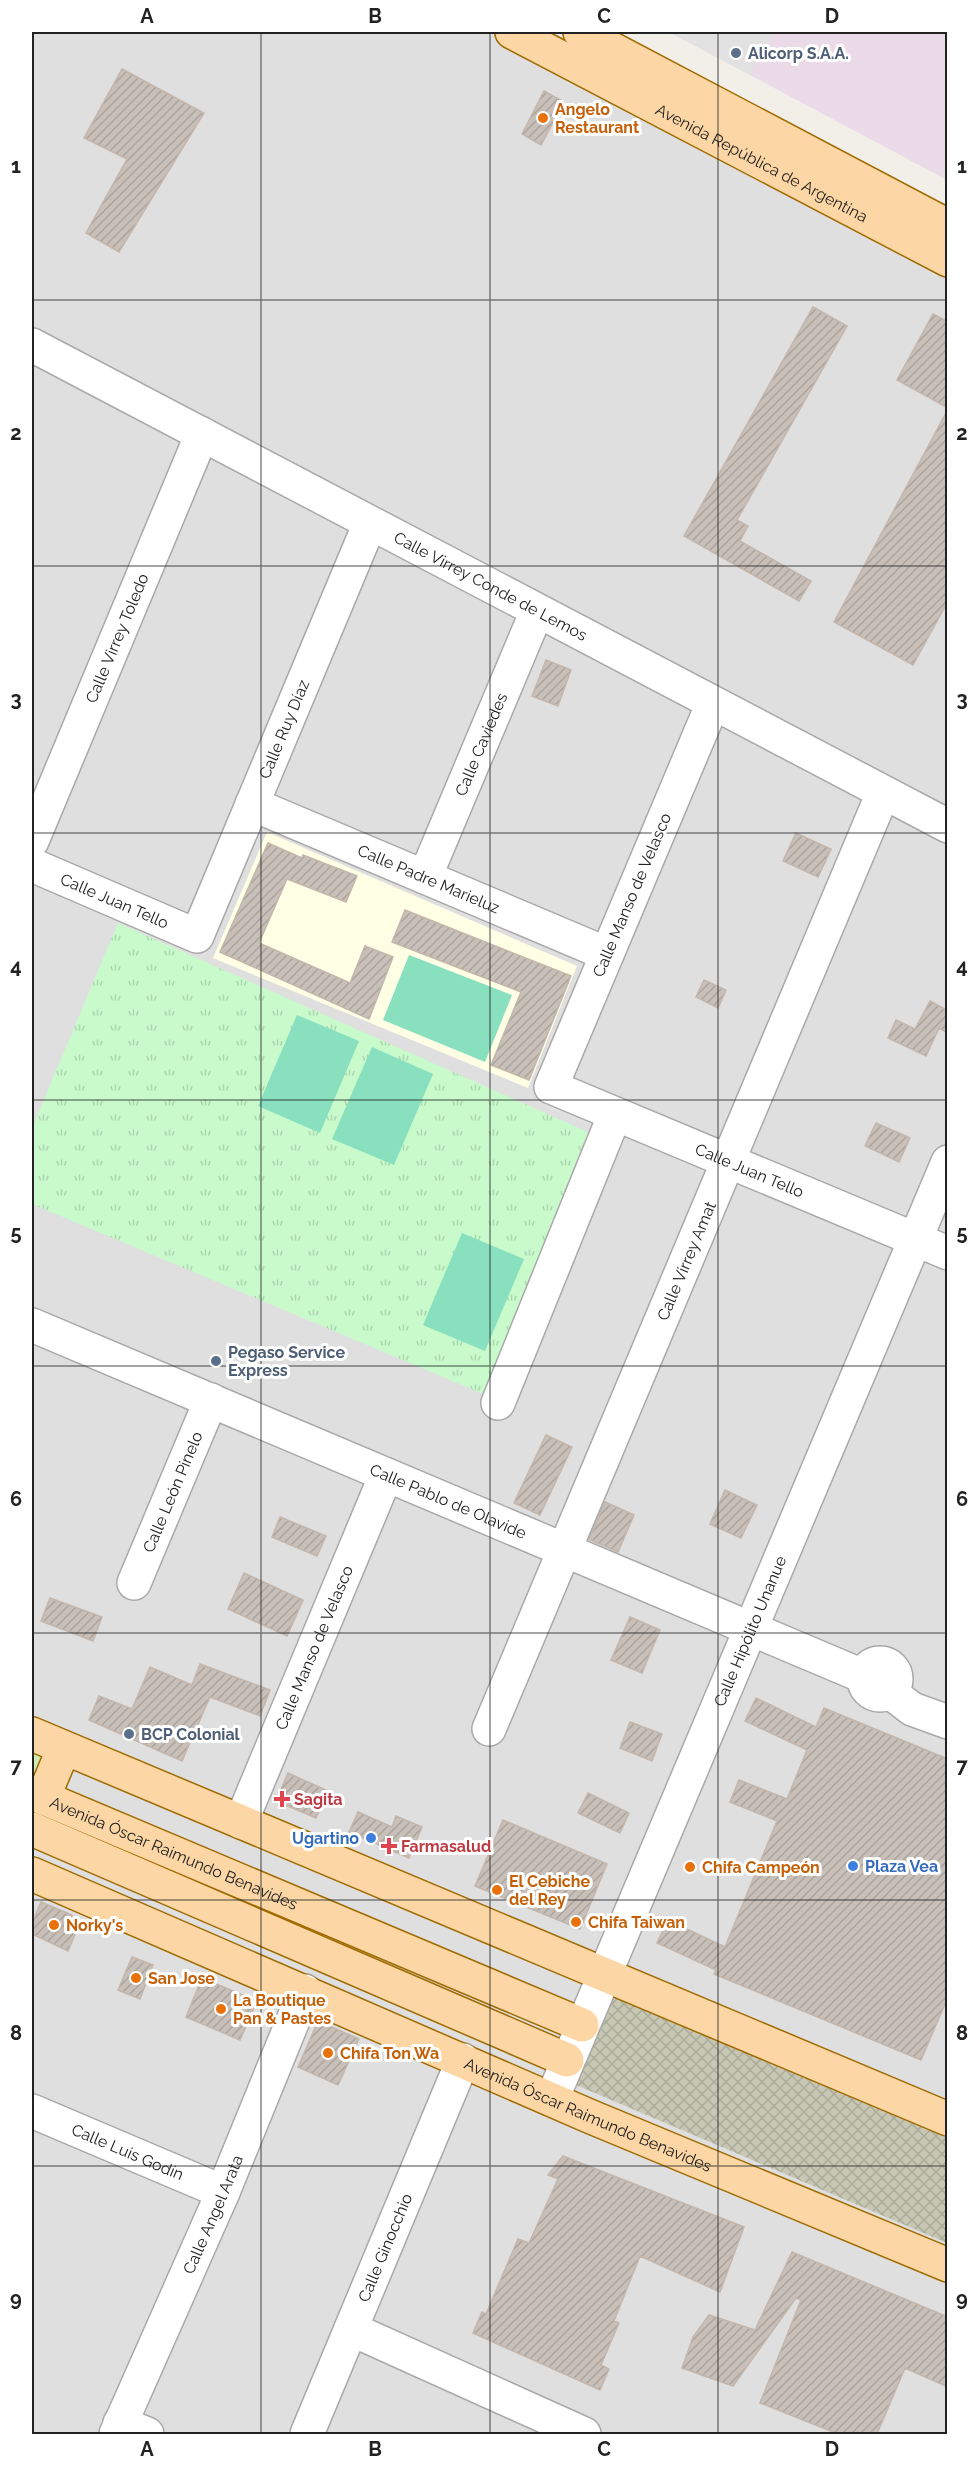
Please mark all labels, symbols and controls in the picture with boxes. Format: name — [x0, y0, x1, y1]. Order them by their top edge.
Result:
text: A — [140, 4, 154, 28]
text: B — [368, 4, 382, 28]
text: C — [597, 4, 611, 28]
text: D — [825, 4, 839, 28]
place label: Alicorp S.A.A. — [748, 44, 849, 63]
marker: Alicorp S.A.A. — [729, 46, 743, 60]
street label: Avenida República de Argentina — [653, 99, 871, 226]
place label: Angelo Restaurant — [555, 100, 639, 137]
marker: Angelo Restaurant — [536, 111, 550, 125]
text: 1 — [11, 154, 21, 178]
text: 1 — [957, 154, 967, 178]
text: 2 — [10, 421, 22, 445]
text: 2 — [956, 421, 968, 445]
street label: Calle Virrey Conde de Lemos — [391, 527, 591, 644]
street label: Calle Virrey Toledo — [81, 570, 152, 706]
street label: Calle Ruy Díaz — [255, 677, 313, 781]
text: 3 — [10, 687, 22, 711]
text: 3 — [956, 687, 968, 711]
street label: Calle Caviedes — [451, 690, 511, 799]
street label: Calle Manso de Velasco — [589, 810, 675, 980]
street label: Calle Padre Marieluz — [355, 840, 503, 917]
street label: Calle Juan Tello — [58, 869, 172, 932]
text: 4 — [10, 954, 22, 978]
text: 4 — [956, 954, 968, 978]
street label: Calle Juan Tello — [692, 1139, 807, 1201]
street label: Calle Virrey Amat — [653, 1198, 720, 1323]
text: 5 — [10, 1221, 22, 1245]
text: 5 — [956, 1221, 968, 1245]
place label: Pegaso Service Express — [228, 1343, 346, 1380]
marker: Pegaso Service Express — [209, 1354, 223, 1368]
street label: Calle León Pinelo — [139, 1428, 206, 1555]
street label: Calle Pablo de Olavide — [367, 1459, 529, 1542]
text: 6 — [10, 1487, 22, 1511]
text: 6 — [956, 1487, 968, 1511]
street label: Calle Hipólito Unanue — [710, 1553, 790, 1709]
street label: Calle Manso de Velasco — [271, 1563, 357, 1733]
place label: BCP Colonial — [141, 1725, 241, 1744]
marker: BCP Colonial — [122, 1727, 136, 1741]
text: 7 — [10, 1754, 22, 1778]
text: 7 — [956, 1754, 968, 1778]
place label: Sagita — [294, 1790, 343, 1809]
street label: Avenida Óscar Raimundo Benavides — [47, 1792, 301, 1914]
marker: Sagita — [275, 1792, 289, 1806]
place label: Ugartino — [292, 1829, 359, 1848]
marker: Ugartino — [364, 1831, 378, 1845]
place label: Farmasalud — [401, 1837, 491, 1856]
marker: Farmasalud — [382, 1839, 396, 1853]
place label: Plaza Vea — [865, 1857, 938, 1876]
place label: Chifa Campeón — [702, 1858, 820, 1877]
marker: Plaza Vea — [846, 1859, 860, 1873]
marker: Chifa Campeón — [683, 1860, 697, 1874]
place label: El Cebiche del Rey — [509, 1872, 591, 1909]
marker: El Cebiche del Rey — [490, 1883, 504, 1897]
place label: Chifa Taiwan — [588, 1913, 685, 1932]
marker: Chifa Taiwan — [569, 1915, 583, 1929]
place label: Norky's — [66, 1916, 123, 1935]
marker: Norky's — [47, 1918, 61, 1932]
place label: San Jose — [148, 1969, 215, 1988]
marker: San Jose — [129, 1971, 143, 1985]
place label: La Boutique Pan & Pastes — [233, 1991, 331, 2028]
marker: La Boutique Pan & Pastes — [214, 2002, 228, 2016]
text: 8 — [10, 2021, 22, 2045]
text: 8 — [956, 2021, 968, 2045]
place label: Chifa Ton Wa — [340, 2044, 439, 2063]
marker: Chifa Ton Wa — [321, 2046, 335, 2060]
street label: Avenida Óscar Raimundo Benavides — [462, 2054, 715, 2176]
street label: Calle Luis Godín — [69, 2119, 187, 2184]
street label: Calle Angel Arata — [179, 2152, 247, 2277]
street label: Calle Ginocchio — [354, 2191, 416, 2305]
text: 9 — [10, 2287, 22, 2311]
text: 9 — [956, 2287, 968, 2311]
text: A — [140, 2437, 154, 2461]
text: B — [368, 2437, 382, 2461]
text: C — [597, 2437, 611, 2461]
text: D — [825, 2437, 839, 2461]

